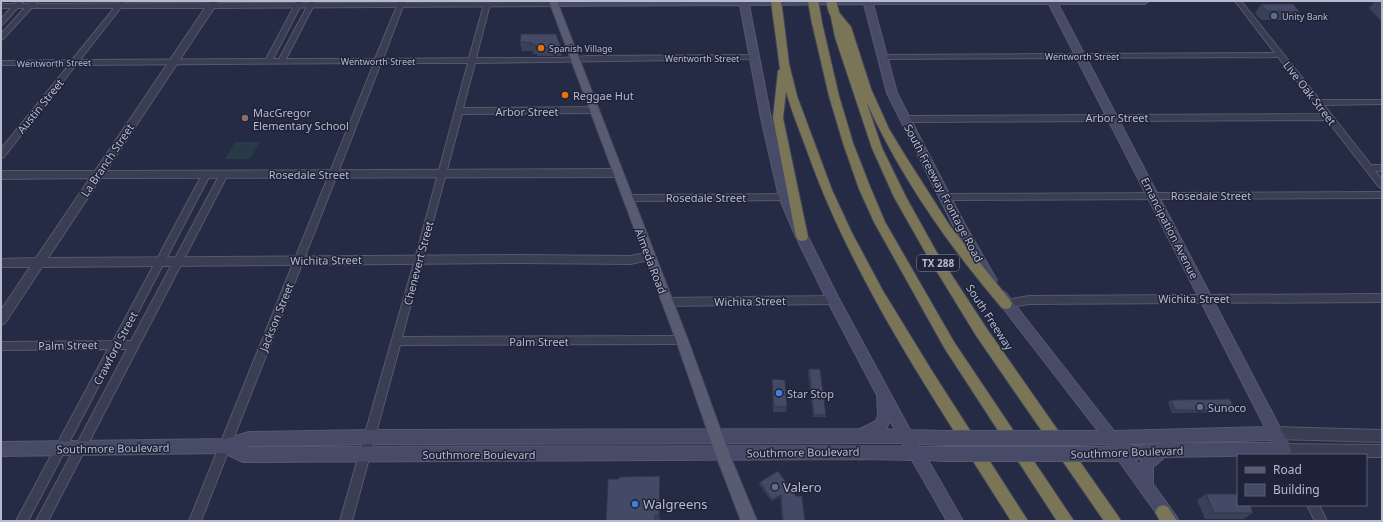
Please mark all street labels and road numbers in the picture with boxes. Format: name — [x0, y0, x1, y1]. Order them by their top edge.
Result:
street label: Wentworth Street — [1045, 50, 1120, 63]
street label: Wentworth Street — [665, 52, 740, 65]
street label: Wentworth Street — [341, 55, 416, 68]
street label: Wentworth Street — [17, 56, 92, 70]
street label: Live Oak Street — [1280, 58, 1340, 128]
street label: Austin Street — [13, 76, 67, 136]
street label: Arbor Street — [495, 104, 559, 119]
street label: Arbor Street — [1085, 110, 1149, 125]
street label: La Branch Street — [77, 121, 137, 199]
street label: South Freeway Frontage Road — [901, 121, 987, 265]
street label: Rosedale Street — [269, 167, 349, 182]
street label: Emancipation Avenue — [1138, 175, 1202, 281]
street label: Rosedale Street — [1171, 188, 1251, 203]
street label: Rosedale Street — [666, 190, 746, 205]
street label: Chenevert Street — [400, 219, 436, 307]
street label: Almeda Road — [632, 226, 670, 296]
street label: Wichita Street — [290, 252, 362, 268]
road number: TX 288 — [917, 255, 959, 271]
street label: Jackson Street — [255, 280, 297, 354]
street label: South Freeway — [963, 281, 1017, 353]
street label: Wichita Street — [1158, 291, 1230, 306]
street label: Wichita Street — [714, 293, 786, 309]
street label: Crawford Street — [89, 309, 141, 387]
street label: Palm Street — [509, 334, 569, 349]
street label: Palm Street — [38, 337, 98, 353]
street label: Southmore Boulevard — [56, 440, 170, 456]
street label: Southmore Boulevard — [1070, 443, 1184, 461]
street label: Southmore Boulevard — [746, 444, 860, 460]
street label: Southmore Boulevard — [423, 447, 535, 462]

